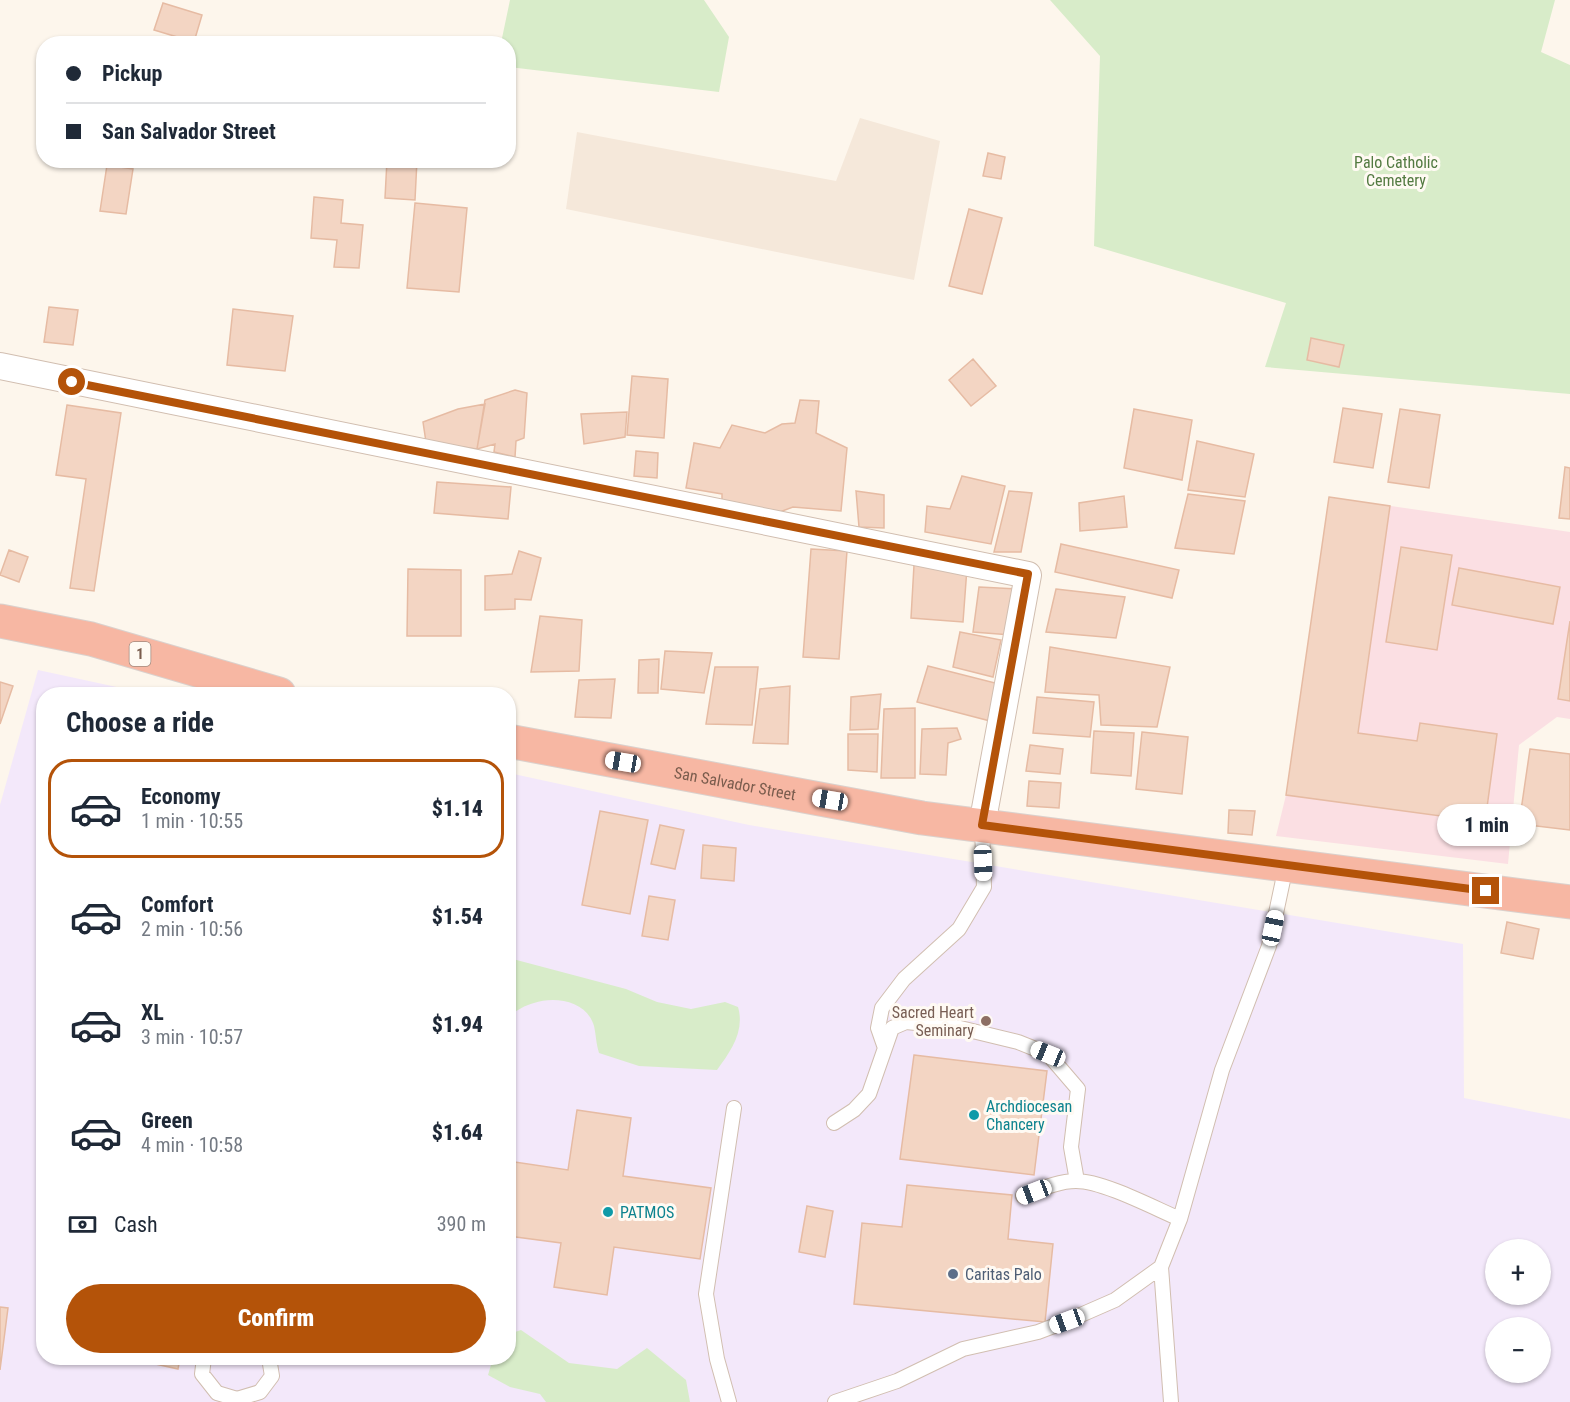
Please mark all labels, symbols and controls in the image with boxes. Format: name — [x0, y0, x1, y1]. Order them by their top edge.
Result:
text: Pickup — [102, 61, 162, 86]
text: San Salvador Street — [102, 119, 276, 144]
park label: Palo Catholic Cemetery — [1354, 153, 1438, 190]
route start — [58, 368, 85, 395]
road number: 1 — [130, 642, 150, 666]
text: Choose a ride — [66, 707, 214, 739]
car — [604, 750, 642, 774]
street label: San Salvador Street — [673, 763, 798, 804]
icon: car — [69, 782, 123, 836]
text: Economy — [141, 784, 221, 809]
car — [811, 788, 849, 812]
text: $1.14 — [432, 796, 483, 821]
callout: 1 min — [1436, 804, 1536, 846]
text: 1 min · 10:55 — [141, 809, 243, 833]
text: 1 min — [1464, 813, 1509, 837]
car — [973, 845, 993, 881]
route end — [1472, 877, 1499, 904]
icon: car — [69, 890, 123, 944]
text: Comfort — [141, 892, 214, 917]
text: $1.54 — [432, 904, 483, 929]
car — [1260, 909, 1286, 947]
text: 2 min · 10:56 — [141, 917, 243, 941]
icon: car — [69, 998, 123, 1052]
text: XL — [141, 1000, 164, 1025]
place label: Sacred Heart Seminary — [892, 1003, 974, 1040]
text: $1.94 — [432, 1012, 483, 1037]
marker: Sacred Heart Seminary — [979, 1014, 993, 1028]
text: 3 min · 10:57 — [141, 1025, 243, 1049]
car — [1028, 1039, 1068, 1069]
place label: Archdiocesan Chancery — [986, 1097, 1072, 1134]
icon: car — [69, 1106, 123, 1160]
text: Green — [141, 1108, 193, 1133]
marker: Archdiocesan Chancery — [967, 1108, 981, 1122]
text: $1.64 — [432, 1120, 483, 1145]
text: 4 min · 10:58 — [141, 1133, 243, 1157]
car — [1014, 1177, 1054, 1207]
place label: PATMOS — [620, 1203, 674, 1222]
marker: PATMOS — [601, 1205, 615, 1219]
icon: cash — [66, 1208, 99, 1241]
text: Cash — [114, 1212, 158, 1237]
text: 390 m — [437, 1212, 486, 1236]
map controls — [1485, 1239, 1551, 1383]
button: + — [1485, 1239, 1551, 1305]
place label: Caritas Palo — [965, 1265, 1042, 1284]
marker: Caritas Palo — [946, 1267, 960, 1281]
button: Confirm — [66, 1284, 486, 1353]
car — [1047, 1306, 1087, 1336]
button: − — [1485, 1317, 1551, 1383]

